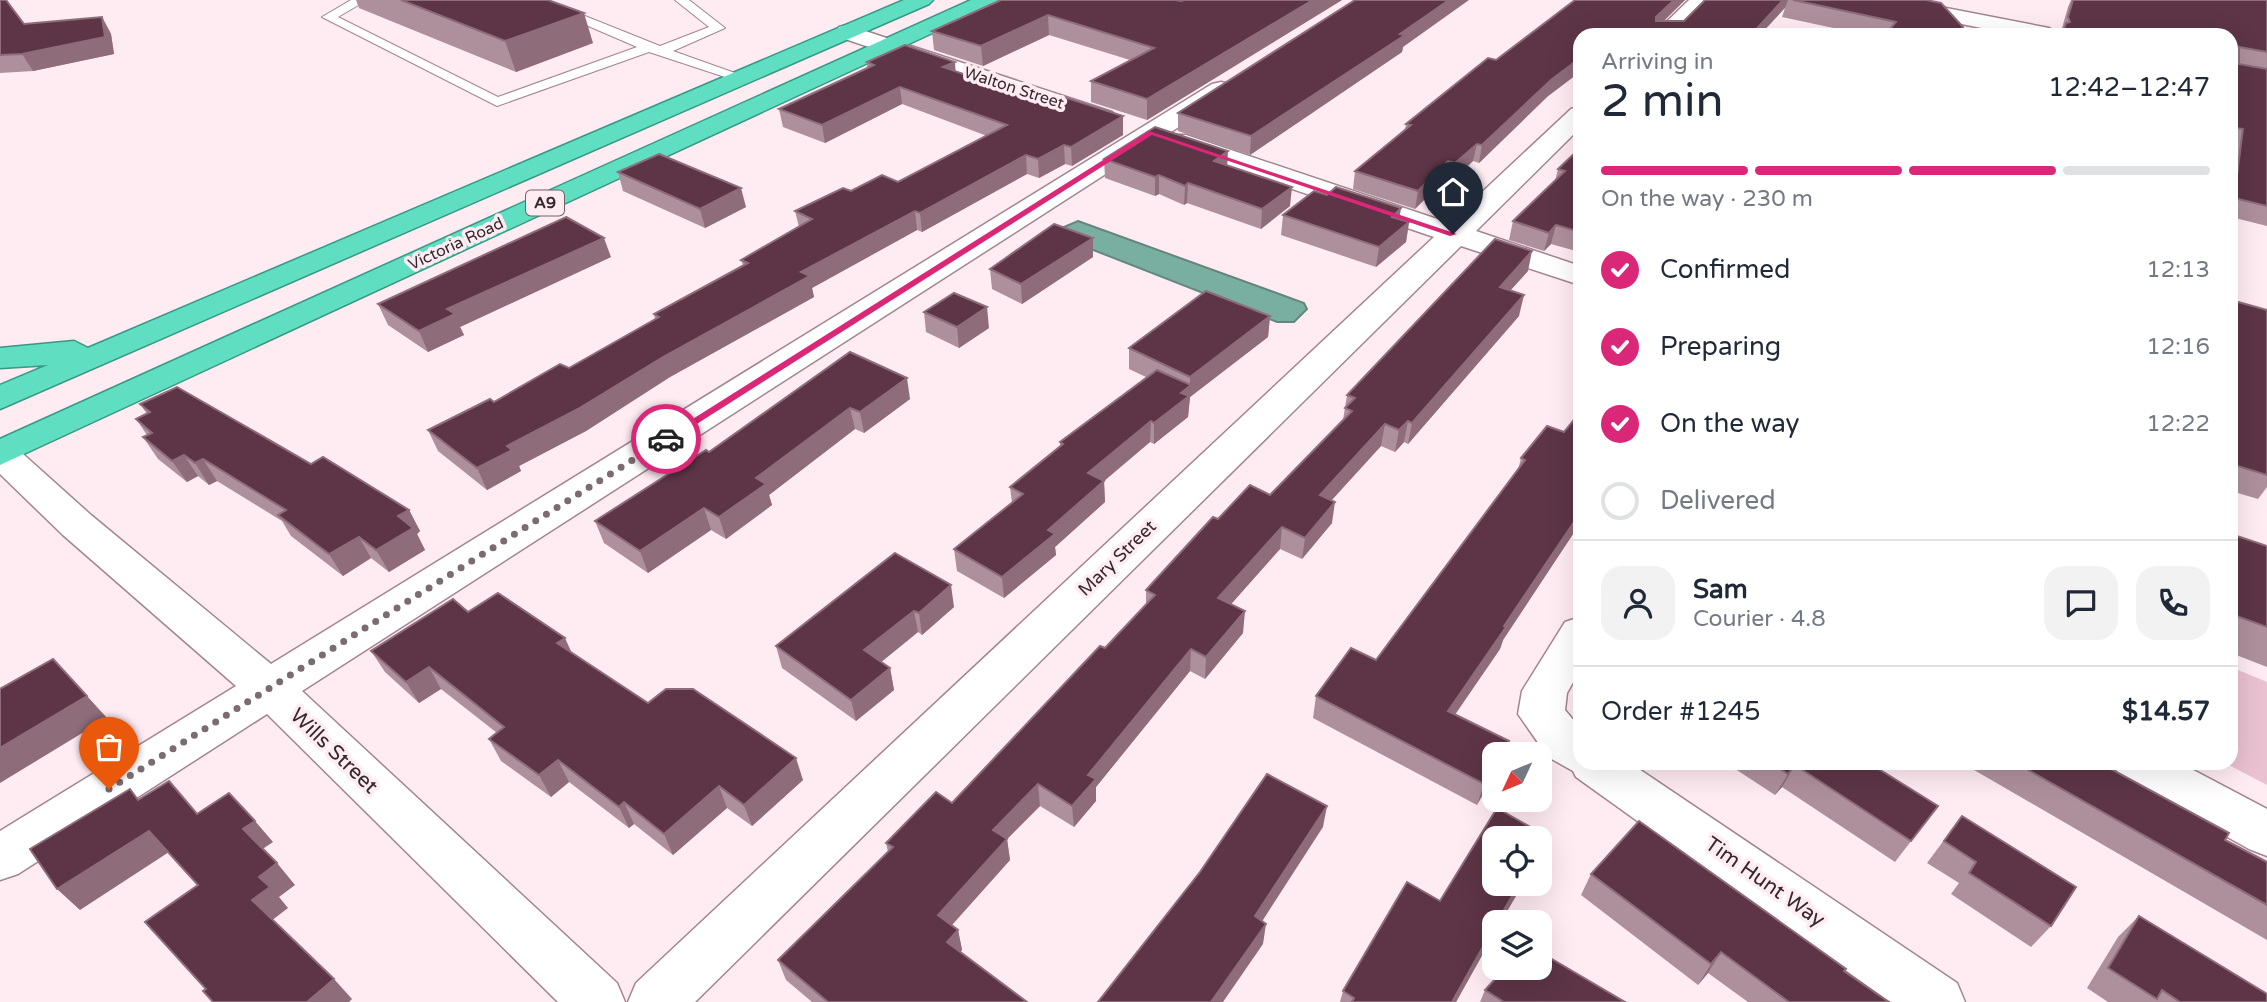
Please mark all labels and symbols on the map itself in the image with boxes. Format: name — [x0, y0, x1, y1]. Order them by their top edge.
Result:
street label: Walton Street — [962, 62, 1066, 114]
pin — [1423, 162, 1483, 234]
road number: A9 — [526, 190, 564, 216]
street label: Victoria Road — [405, 213, 507, 275]
courier — [631, 404, 701, 474]
street label: Mary Street — [1073, 515, 1161, 601]
street label: Wills Street — [285, 703, 383, 799]
pin — [79, 717, 139, 789]
north arrow — [1482, 742, 1552, 812]
street label: Tim Hunt Way — [1700, 832, 1830, 932]

